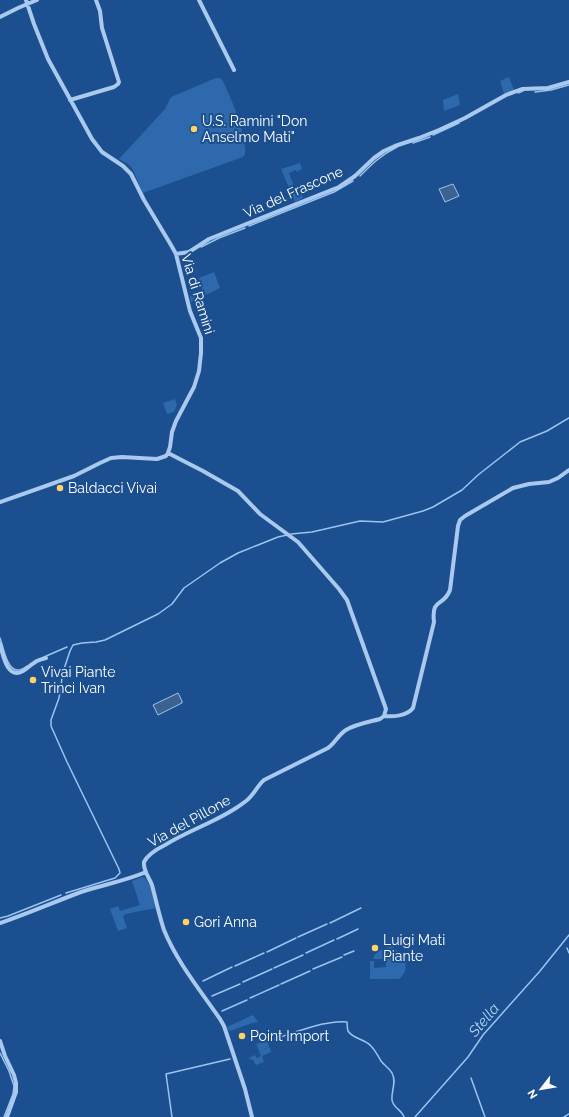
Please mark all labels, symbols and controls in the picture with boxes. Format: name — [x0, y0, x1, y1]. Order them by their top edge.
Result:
place label: U.S. Ramini "Don Anselmo Mati" — [202, 113, 307, 145]
marker: U.S. Ramini "Don Anselmo Mati" — [189, 124, 199, 134]
street label: Via del Frascone — [241, 163, 345, 221]
street label: Via di Ramini — [178, 252, 218, 336]
place label: Baldacci Vivai — [68, 480, 157, 496]
marker: Baldacci Vivai — [55, 483, 65, 493]
place label: Vivai Piante Trinci Ivan — [41, 664, 115, 696]
marker: Vivai Piante Trinci Ivan — [28, 675, 38, 685]
street label: Via del Pillone — [145, 792, 233, 850]
place label: Gori Anna — [194, 914, 257, 930]
marker: Gori Anna — [181, 917, 191, 927]
place label: Luigi Mati Piante — [383, 932, 445, 964]
marker: Luigi Mati Piante — [370, 943, 380, 953]
water label: Stella — [464, 1000, 503, 1041]
place label: Point Import — [250, 1028, 330, 1044]
marker: Point Import — [237, 1031, 247, 1041]
north arrow — [521, 1069, 561, 1109]
text: N — [525, 1087, 541, 1101]

